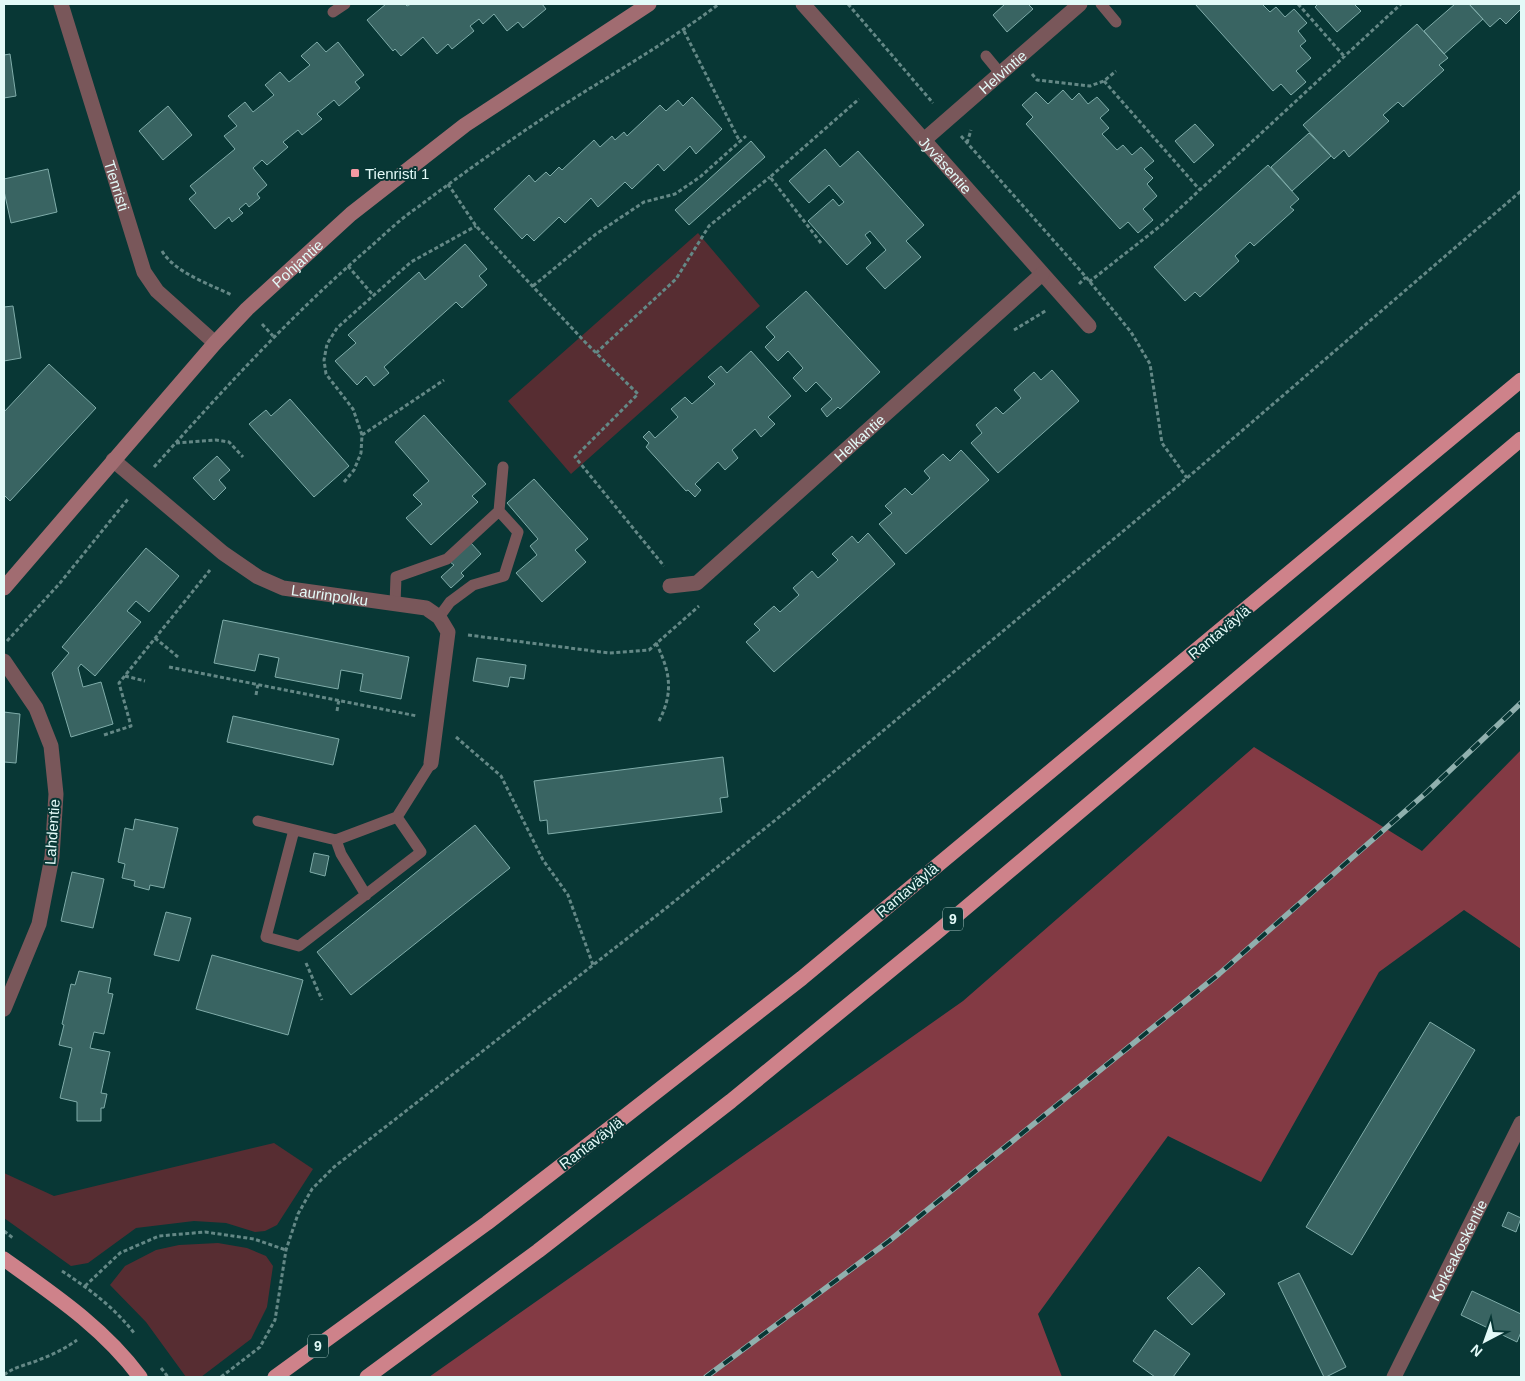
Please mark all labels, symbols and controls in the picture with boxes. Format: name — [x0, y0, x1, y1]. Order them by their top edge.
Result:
street label: Helvintie — [975, 46, 1030, 97]
street label: Jyväsentie — [916, 133, 976, 197]
street label: Tienristi — [101, 158, 133, 213]
place label: Tienristi 1 — [365, 165, 429, 182]
marker: Tienristi 1 — [349, 167, 361, 179]
street label: Pohjantie — [268, 236, 326, 291]
street label: Helkantie — [830, 410, 888, 465]
street label: Laurinpolku — [290, 581, 369, 608]
street label: Rantaväylä — [1185, 601, 1254, 663]
street label: Lahdentie — [41, 799, 63, 865]
street label: Rantaväylä — [873, 859, 942, 921]
road number: 9 — [943, 908, 963, 931]
street label: Rantaväylä — [556, 1113, 627, 1172]
street label: Korkeakoskentie — [1425, 1197, 1490, 1303]
north arrow — [1460, 1316, 1510, 1366]
road number: 9 — [308, 1334, 328, 1358]
text: N — [1467, 1341, 1486, 1360]

